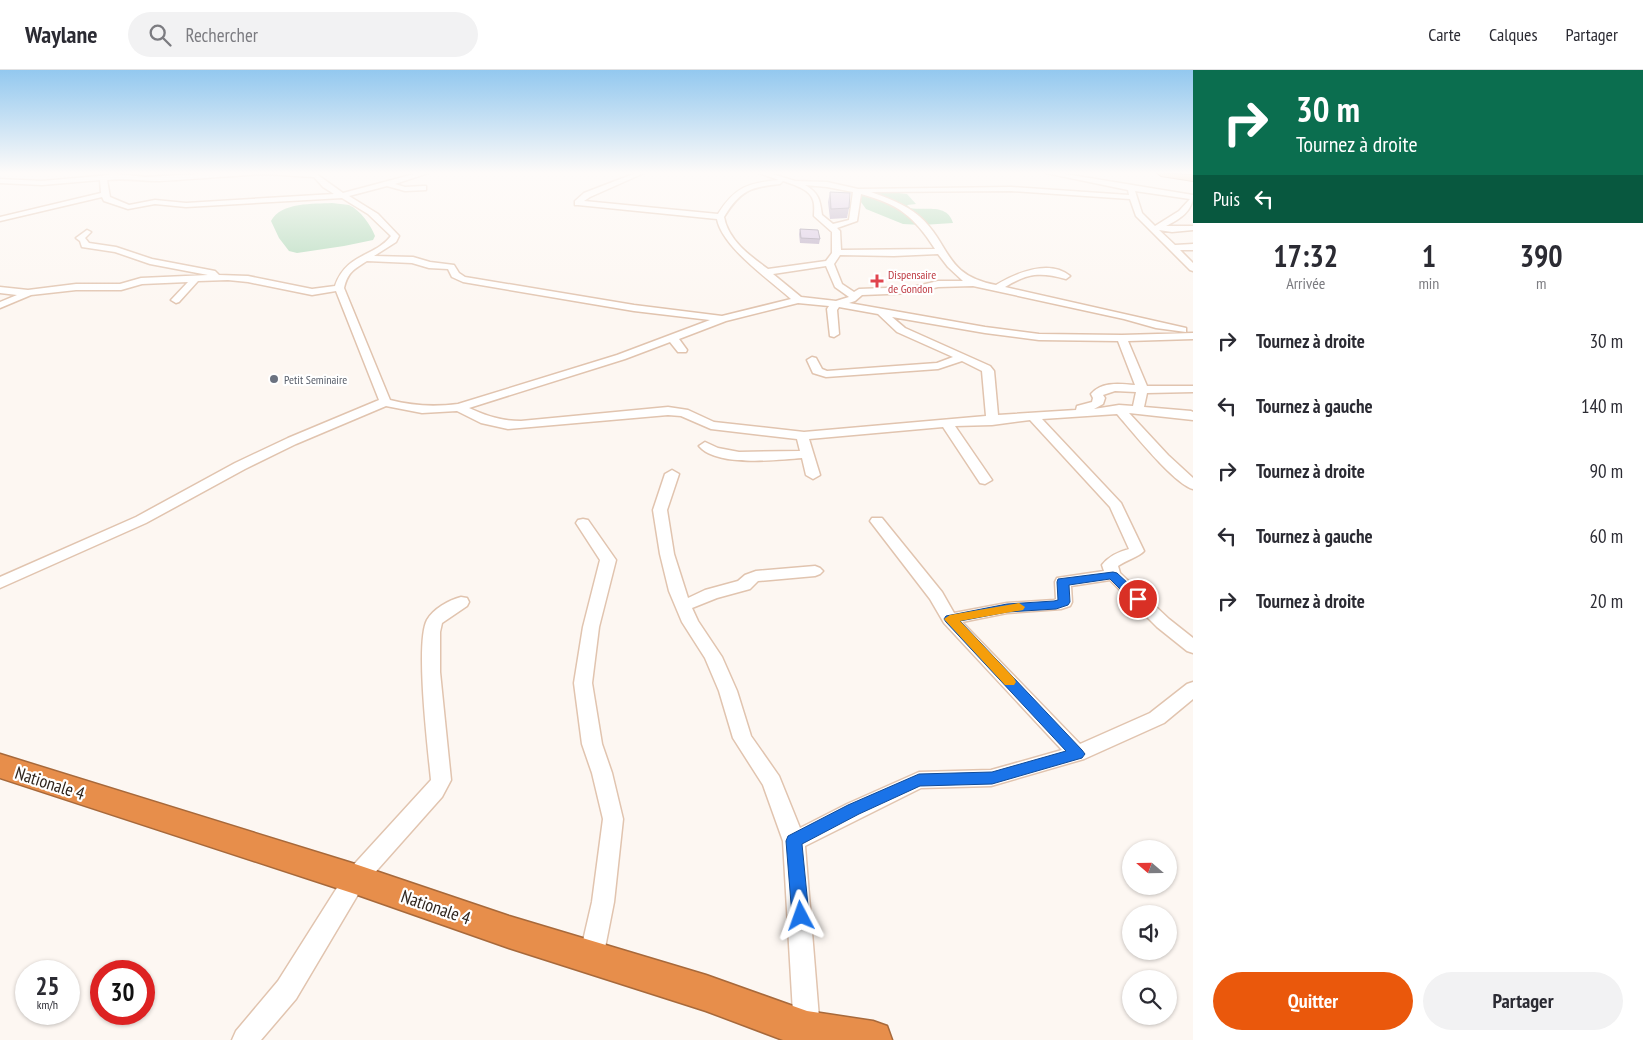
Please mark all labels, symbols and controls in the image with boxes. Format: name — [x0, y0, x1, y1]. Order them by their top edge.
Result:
search box — [128, 12, 478, 57]
text: Waylane — [25, 19, 98, 50]
icon: search — [146, 21, 174, 49]
text: Rechercher — [186, 23, 258, 47]
text: Carte — [1428, 23, 1461, 46]
text: Calques — [1489, 23, 1538, 46]
text: Partager — [1566, 23, 1618, 46]
text: 30 m — [1296, 86, 1360, 132]
icon: right — [1213, 90, 1278, 155]
text: Tournez à droite — [1296, 130, 1418, 158]
icon: left — [1250, 185, 1278, 213]
text: Puis — [1213, 187, 1240, 211]
text: 17:32 — [1273, 236, 1338, 275]
text: 1 — [1422, 236, 1436, 275]
text: 390 — [1520, 236, 1563, 275]
place label: Dispensaire de Gondon — [888, 267, 936, 296]
text: Arrivée — [1286, 273, 1325, 293]
text: min — [1418, 273, 1439, 293]
text: m — [1536, 273, 1546, 293]
marker: Dispensaire de Gondon — [870, 274, 884, 288]
icon: right — [1213, 327, 1241, 355]
text: Tournez à droite — [1256, 329, 1365, 353]
text: 30 m — [1590, 329, 1623, 353]
place label: Petit Seminaire — [284, 372, 347, 387]
marker: Petit Seminaire — [268, 373, 280, 385]
icon: left — [1213, 392, 1241, 420]
text: Tournez à gauche — [1256, 394, 1373, 418]
text: 140 m — [1581, 394, 1623, 418]
icon: right — [1213, 457, 1241, 485]
text: Tournez à droite — [1256, 459, 1365, 483]
text: 90 m — [1590, 459, 1623, 483]
icon: left — [1213, 522, 1241, 550]
text: Tournez à gauche — [1256, 524, 1373, 548]
text: 60 m — [1590, 524, 1623, 548]
pin — [1117, 578, 1159, 620]
icon: arrive — [1124, 585, 1152, 613]
icon: right — [1213, 587, 1241, 615]
text: Tournez à droite — [1256, 589, 1365, 613]
text: 20 m — [1590, 589, 1623, 613]
street label: Nationale 4 — [12, 761, 88, 805]
north arrow — [1122, 840, 1178, 895]
map controls — [1122, 840, 1177, 1025]
street label: Nationale 4 — [398, 884, 474, 930]
position arrow — [774, 889, 826, 941]
button: sound — [1122, 905, 1177, 960]
speed limit sign: 30 — [90, 960, 155, 1025]
text: 25 — [36, 970, 59, 1002]
button: search — [1122, 970, 1177, 1025]
button: Quitter — [1213, 972, 1413, 1030]
button: Partager — [1423, 972, 1623, 1030]
text: km/h — [37, 997, 58, 1012]

